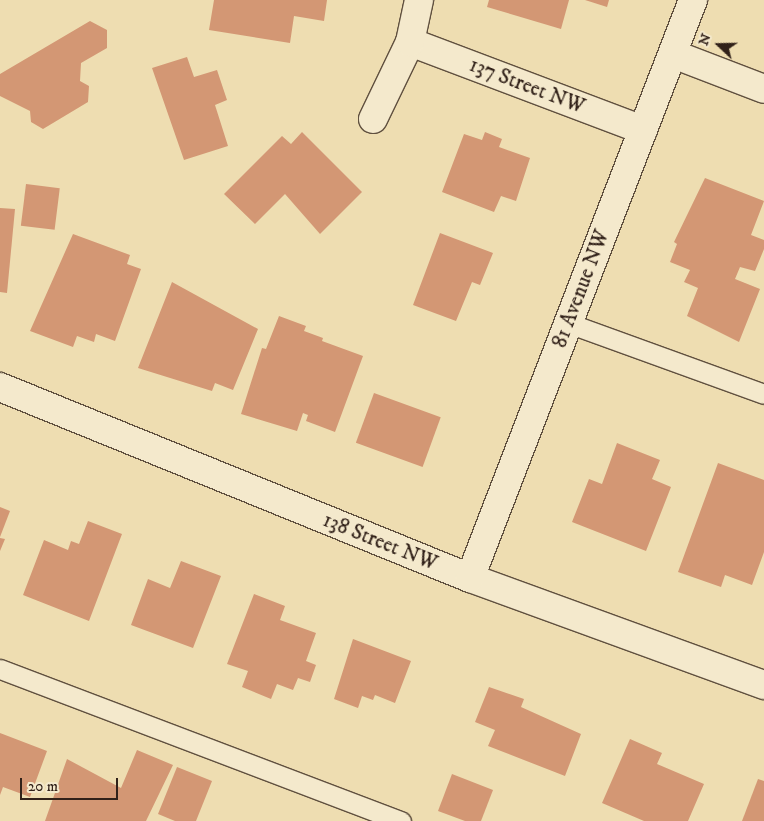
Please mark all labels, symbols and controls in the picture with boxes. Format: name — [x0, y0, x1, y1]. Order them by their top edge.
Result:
north arrow — [694, 20, 744, 70]
text: N — [695, 31, 715, 48]
street label: 137 Street NW — [466, 52, 588, 120]
street label: 81 Avenue NW — [547, 226, 615, 352]
street label: 138 Street NW — [319, 508, 441, 576]
scale bar — [22, 768, 120, 800]
text: 20 m — [28, 777, 58, 796]

